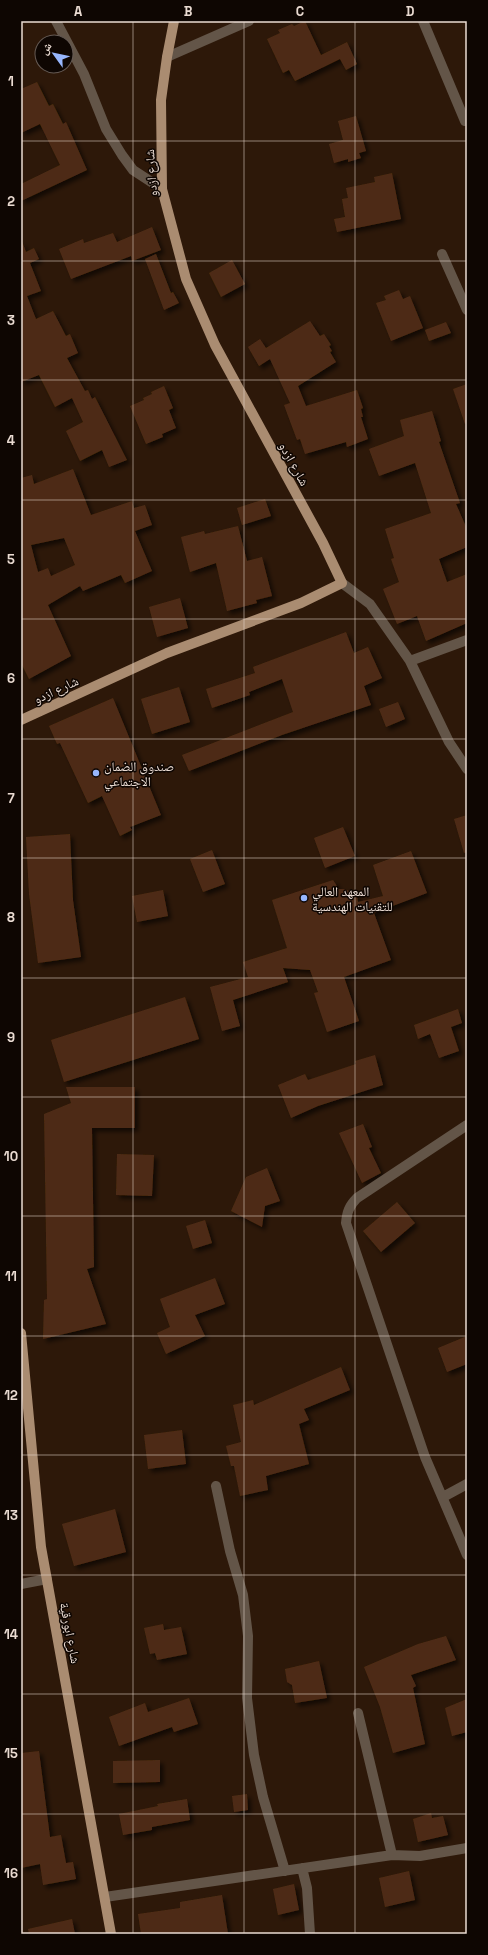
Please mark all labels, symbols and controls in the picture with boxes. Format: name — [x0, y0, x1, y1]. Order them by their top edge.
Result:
text: A — [74, 3, 83, 20]
text: B — [184, 3, 193, 20]
text: C — [296, 3, 304, 20]
text: D — [406, 3, 415, 20]
north arrow — [34, 34, 74, 74]
text: ش — [37, 40, 56, 58]
text: 1 — [8, 73, 14, 90]
street label: شارع ازدو — [141, 149, 162, 197]
text: 2 — [7, 193, 15, 210]
text: 3 — [7, 312, 15, 329]
text: 4 — [7, 432, 15, 449]
street label: شارع ازدو — [274, 439, 313, 489]
text: 5 — [7, 551, 15, 568]
text: 6 — [7, 670, 15, 687]
street label: شارع ازدو — [31, 672, 82, 709]
place label: صندوق الضمان الاجتماعي — [104, 758, 174, 792]
marker: صندوق الضمان الاجتماعي — [91, 768, 101, 778]
text: 7 — [7, 790, 15, 807]
place label: المعهد العالي للتقنيات الهندسية — [312, 883, 393, 915]
marker: المعهد العالي للتقنيات الهندسية — [299, 893, 309, 903]
text: 8 — [7, 909, 15, 926]
text: 9 — [7, 1029, 15, 1046]
text: 10 — [4, 1148, 18, 1165]
text: 11 — [5, 1268, 17, 1285]
text: 12 — [4, 1387, 18, 1404]
text: 13 — [4, 1507, 18, 1524]
street label: شارع ابورقية — [55, 1601, 84, 1665]
text: 14 — [4, 1626, 18, 1643]
text: 15 — [4, 1745, 18, 1762]
text: 16 — [4, 1865, 18, 1882]

